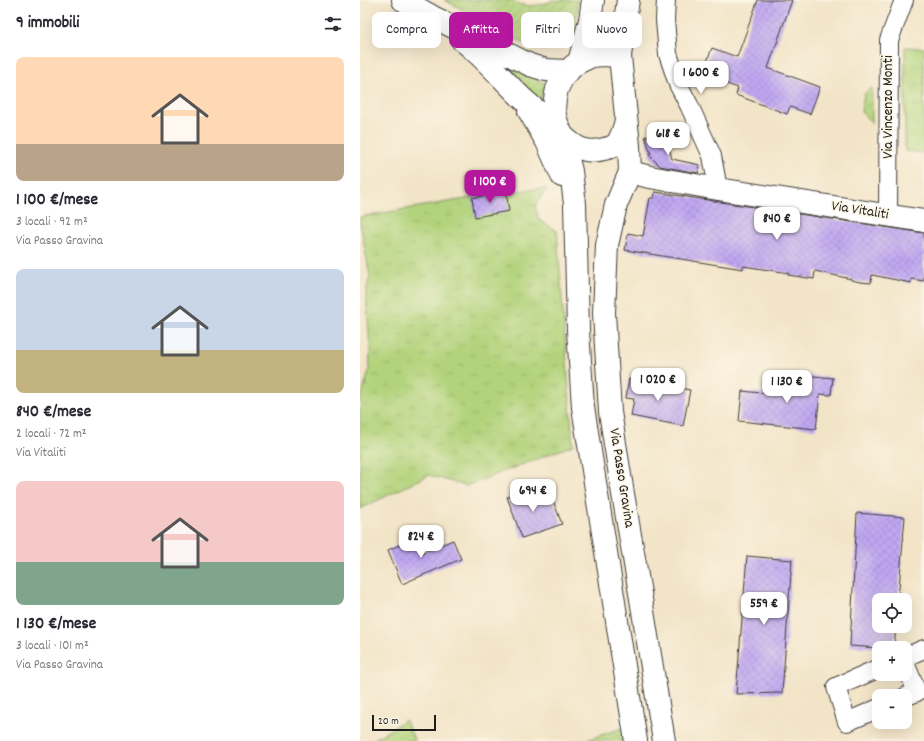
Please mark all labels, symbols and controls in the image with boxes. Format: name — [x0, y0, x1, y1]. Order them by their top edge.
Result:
text: 9 immobili — [16, 12, 79, 36]
chip: Compra — [372, 12, 441, 48]
chip: Affitta — [449, 12, 513, 48]
chip: Filtri — [521, 12, 574, 48]
chip: Nuovo — [582, 12, 642, 48]
icon: filters — [322, 13, 344, 35]
street label: Via Vincenzo Monti — [878, 55, 900, 159]
pin: 1 600 € — [664, 61, 738, 95]
text: 1 600 € — [683, 64, 719, 83]
icon: home — [144, 83, 216, 155]
pin: 618 € — [640, 122, 696, 156]
text: 618 € — [656, 125, 680, 144]
pin: 1 100 € — [453, 170, 527, 204]
text: 1 100 € — [473, 173, 507, 192]
text: 1 100 €/mese — [16, 189, 98, 213]
street label: Via Vitaliti — [830, 196, 890, 226]
pin: 840 € — [749, 207, 805, 241]
text: 840 € — [763, 210, 791, 229]
text: 3 locali · 92 m² — [16, 213, 88, 232]
text: Via Passo Gravina — [16, 232, 103, 251]
icon: home — [144, 295, 216, 367]
pin: 1 020 € — [621, 368, 695, 402]
pin: 1 130 € — [750, 370, 824, 404]
text: 1 020 € — [640, 371, 676, 390]
text: 1 130 € — [771, 373, 803, 392]
text: 840 €/mese — [16, 401, 91, 425]
text: 2 locali · 72 m² — [16, 425, 87, 444]
street label: Via Passo Gravina — [602, 427, 640, 530]
text: Via Vitaliti — [16, 444, 66, 463]
pin: 694 € — [505, 479, 561, 513]
text: 694 € — [519, 482, 547, 501]
icon: home — [144, 507, 216, 579]
pin: 824 € — [393, 525, 449, 559]
text: 824 € — [408, 528, 434, 547]
pin: 559 € — [736, 592, 792, 626]
map controls — [872, 593, 912, 729]
button: locate — [872, 593, 912, 633]
text: 559 € — [750, 595, 778, 614]
text: 1 130 €/mese — [16, 613, 96, 637]
text: 3 locali · 101 m² — [16, 637, 89, 656]
button: + — [872, 641, 912, 681]
text: Via Passo Gravina — [16, 656, 103, 675]
button: − — [872, 689, 912, 729]
scale bar — [372, 713, 436, 732]
text: 20 m — [378, 714, 399, 730]

